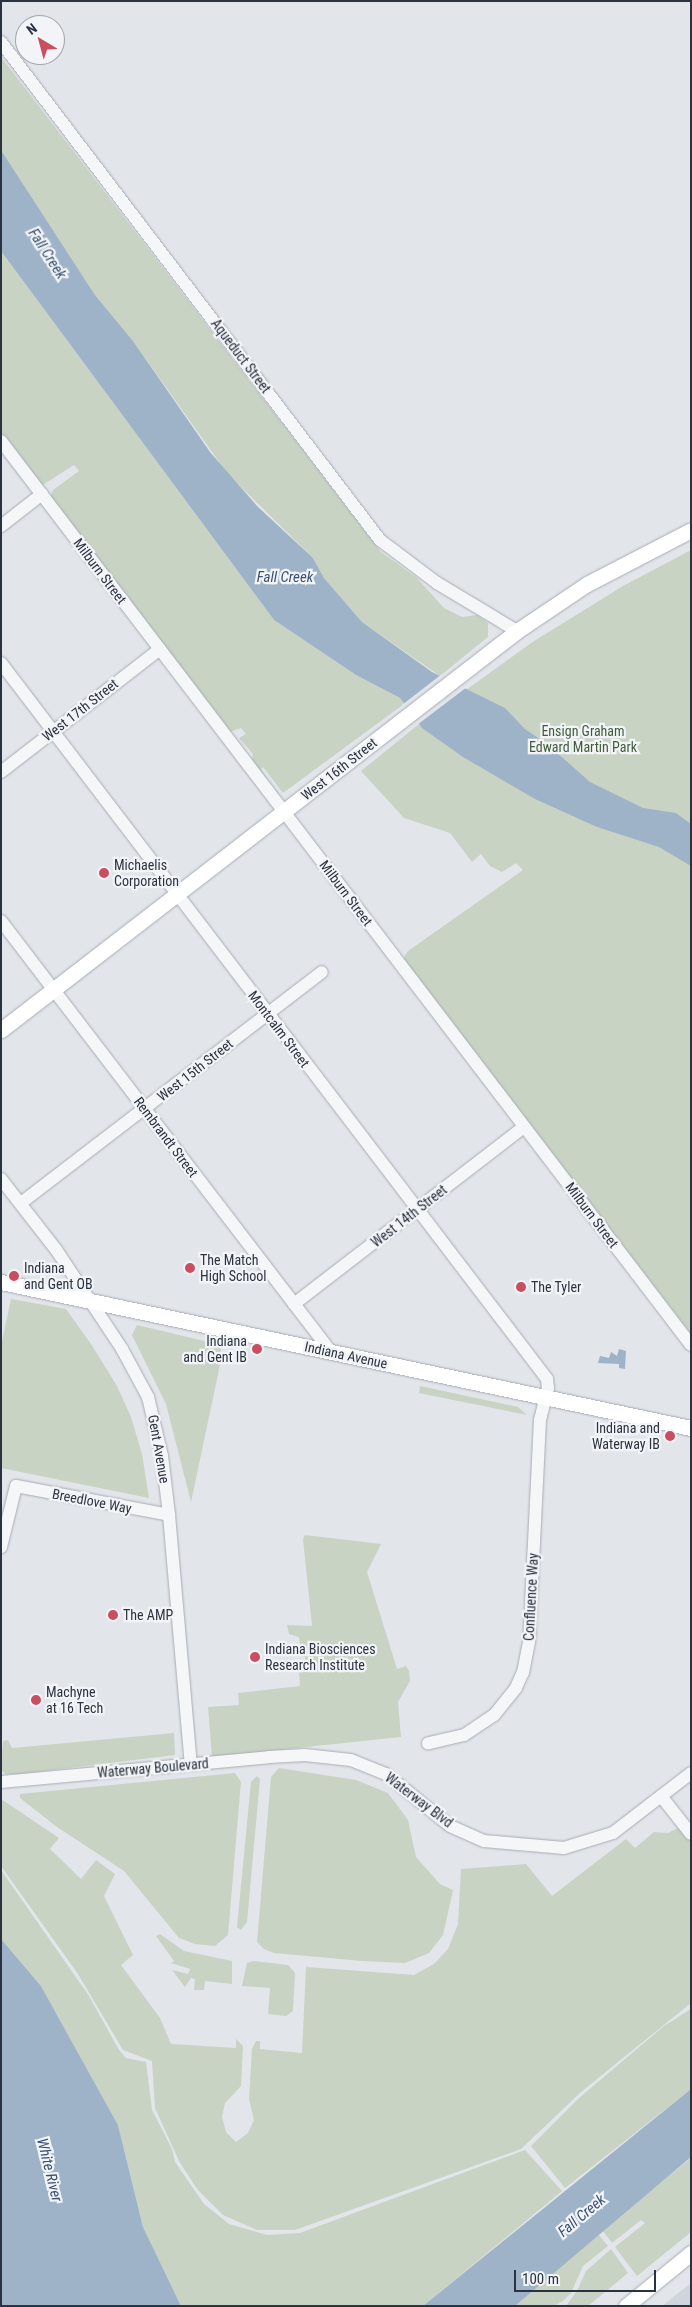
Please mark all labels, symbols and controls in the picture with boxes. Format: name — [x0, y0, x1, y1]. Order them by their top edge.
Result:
north arrow — [15, 15, 65, 65]
text: N — [23, 20, 40, 38]
water label: Fall Creek — [24, 225, 70, 283]
street label: Aqueduct Street — [208, 316, 274, 396]
street label: Milburn Street — [70, 535, 130, 607]
water label: Fall Creek — [257, 569, 313, 587]
street label: West 17th Street — [39, 675, 121, 745]
park label: Ensign Graham Edward Martin Park — [529, 723, 637, 756]
street label: West 16th Street — [298, 734, 380, 804]
place label: Michaelis Corporation — [114, 857, 179, 890]
street label: Milburn Street — [316, 857, 376, 929]
marker: Michaelis Corporation — [98, 867, 110, 879]
street label: Montcalm Street — [245, 987, 313, 1071]
street label: West 15th Street — [154, 1035, 236, 1105]
street label: Rembrandt Street — [130, 1094, 202, 1180]
street label: Milburn Street — [562, 1179, 622, 1251]
street label: West 14th Street — [368, 1181, 450, 1251]
place label: The Match High School — [200, 1252, 267, 1284]
place label: Indiana and Gent OB — [24, 1260, 93, 1292]
marker: The Match High School — [184, 1262, 196, 1274]
marker: Indiana and Gent OB — [8, 1270, 20, 1282]
place label: The Tyler — [531, 1279, 581, 1295]
marker: The Tyler — [515, 1281, 527, 1293]
place label: Indiana and Gent IB — [183, 1333, 247, 1365]
street label: Indiana Avenue — [303, 1338, 389, 1372]
marker: Indiana and Gent IB — [251, 1343, 263, 1355]
street label: Gent Avenue — [145, 1413, 173, 1485]
place label: Indiana and Waterway IB — [592, 1420, 660, 1452]
marker: Indiana and Waterway IB — [664, 1430, 676, 1442]
street label: Breedlove Way — [51, 1485, 133, 1517]
street label: Confluence Way — [520, 1553, 542, 1641]
place label: The AMP — [123, 1607, 173, 1623]
marker: The AMP — [107, 1609, 119, 1621]
place label: Indiana Biosciences Research Institute — [265, 1641, 376, 1674]
marker: Indiana Biosciences Research Institute — [249, 1651, 261, 1663]
place label: Machyne at 16 Tech — [46, 1684, 103, 1716]
marker: Machyne at 16 Tech — [30, 1694, 42, 1706]
street label: Waterway Boulevard — [97, 1755, 209, 1781]
street label: Waterway Blvd — [382, 1769, 456, 1831]
water label: White River — [32, 2137, 66, 2203]
water label: Fall Creek — [555, 2191, 609, 2241]
scale bar — [517, 2260, 660, 2292]
text: 100 m — [522, 2270, 559, 2288]

